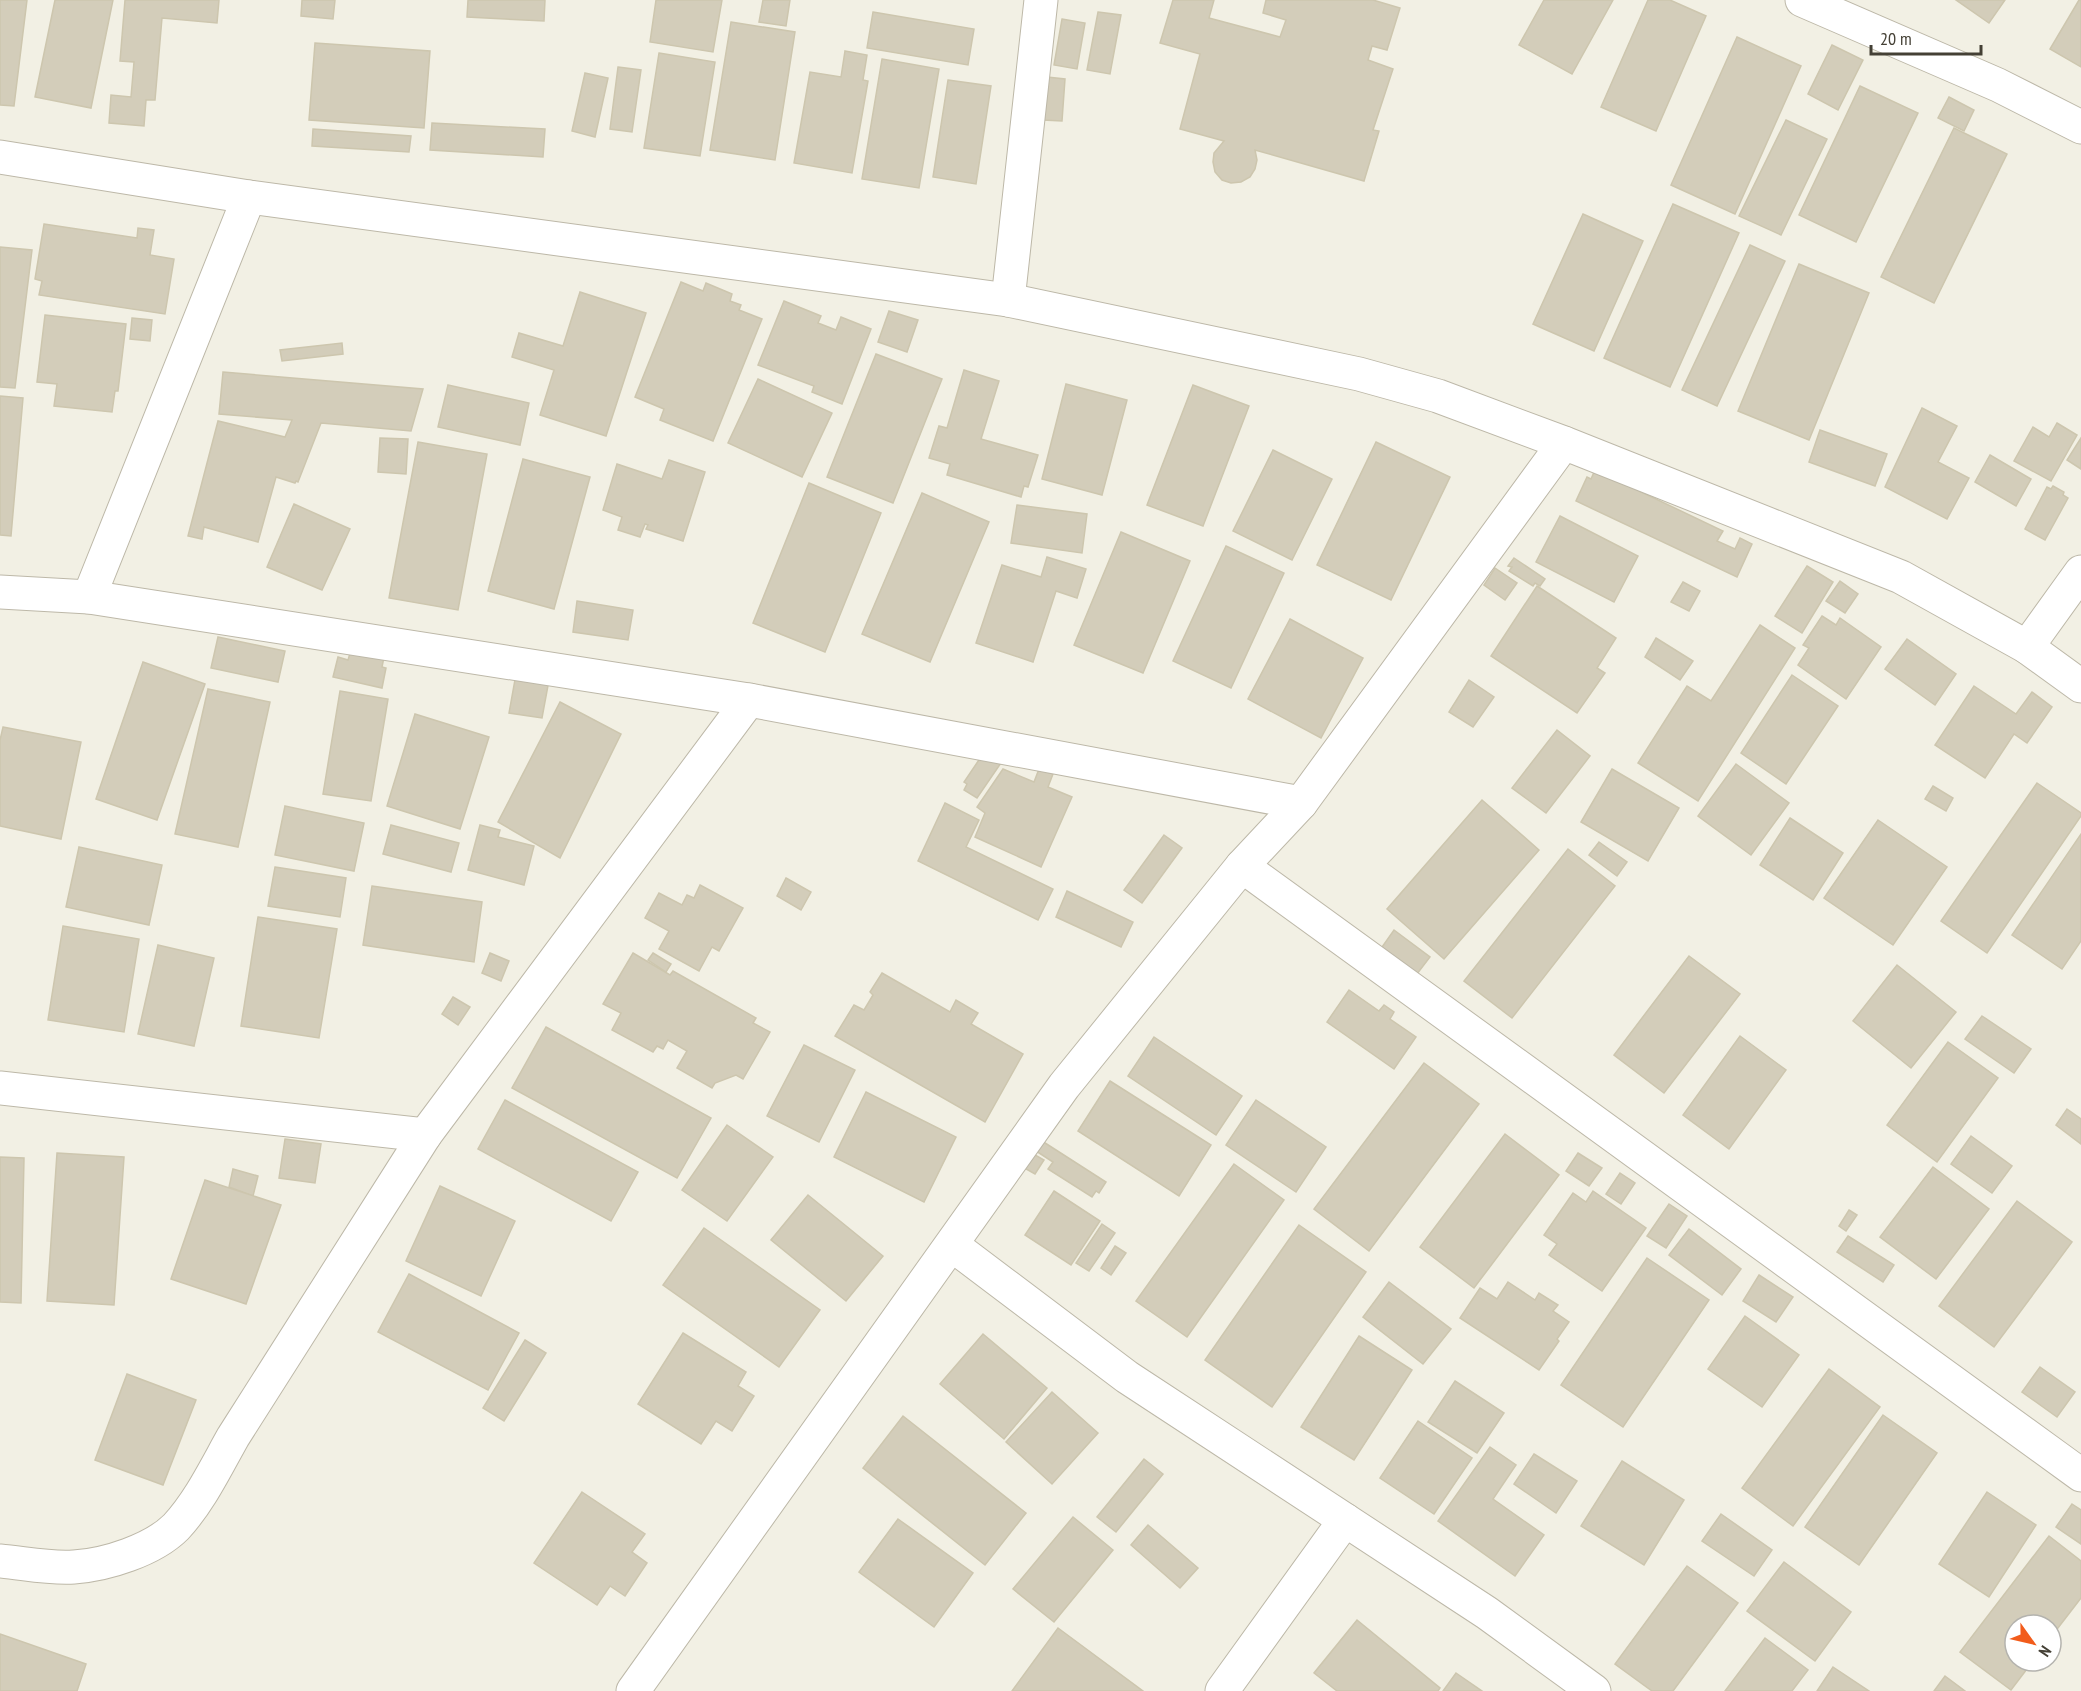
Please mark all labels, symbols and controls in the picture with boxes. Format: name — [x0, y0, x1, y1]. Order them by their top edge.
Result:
scale bar — [1871, 18, 1980, 56]
text: 20 m — [1880, 27, 1912, 50]
north arrow — [2003, 1613, 2063, 1673]
text: N — [2035, 1642, 2056, 1661]

